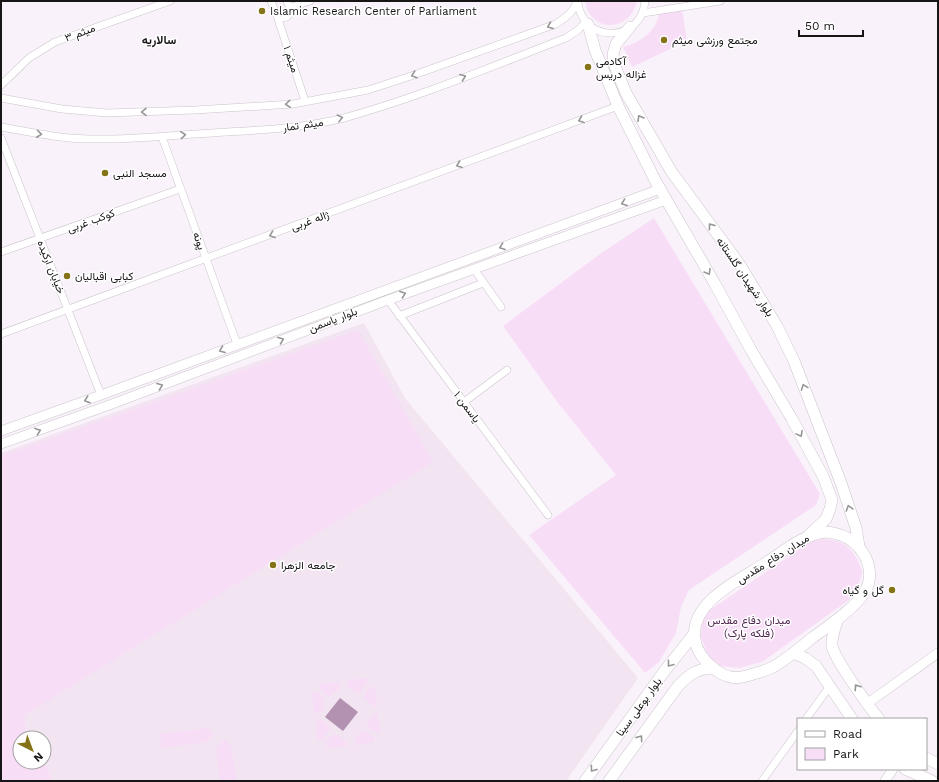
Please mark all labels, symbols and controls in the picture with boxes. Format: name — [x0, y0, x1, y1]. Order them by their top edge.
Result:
place label: Islamic Research Center of Parliament — [270, 5, 477, 18]
marker: Islamic Research Center of Parliament — [257, 6, 267, 16]
scale bar — [799, 12, 863, 38]
text: 50 m — [805, 19, 835, 33]
street label: میثم ۳ — [63, 21, 98, 45]
one-way arrow — [546, 22, 553, 30]
district label: سالاریه — [142, 33, 177, 48]
place label: مجتمع ورزشی میثم — [672, 34, 758, 48]
marker: مجتمع ورزشی میثم — [659, 35, 669, 45]
street label: میثم ۱ — [280, 44, 302, 75]
place label: آکادمی غزاله دریس — [596, 55, 647, 81]
marker: آکادمی غزاله دریس — [583, 62, 593, 72]
one-way arrow — [411, 70, 418, 79]
one-way arrow — [459, 74, 466, 82]
one-way arrow — [285, 99, 291, 108]
one-way arrow — [141, 108, 147, 116]
one-way arrow — [337, 115, 343, 123]
one-way arrow — [578, 115, 585, 123]
one-way arrow — [637, 115, 644, 122]
street label: میثم تمار — [281, 116, 324, 135]
one-way arrow — [36, 129, 43, 138]
one-way arrow — [180, 131, 186, 140]
one-way arrow — [456, 161, 463, 169]
place label: مسجد النبی — [113, 167, 167, 180]
marker: مسجد النبی — [100, 168, 110, 178]
one-way arrow — [620, 198, 627, 206]
street label: کوکب غربی — [65, 206, 117, 236]
street label: ژاله غربی — [289, 208, 331, 234]
one-way arrow — [709, 224, 716, 231]
street label: پونه — [189, 230, 208, 252]
one-way arrow — [268, 230, 275, 238]
street label: بلوار شهیدان گلستانه — [714, 235, 776, 319]
street label: خیابان ارکیده — [34, 238, 68, 296]
one-way arrow — [498, 243, 505, 251]
one-way arrow — [704, 268, 711, 275]
place label: کبابی اقبالیان — [75, 270, 134, 283]
marker: کبابی اقبالیان — [62, 271, 72, 281]
one-way arrow — [399, 291, 406, 299]
street label: بلوار یاسمن — [307, 305, 359, 335]
one-way arrow — [278, 336, 285, 345]
one-way arrow — [218, 346, 225, 354]
one-way arrow — [156, 383, 163, 391]
one-way arrow — [800, 383, 808, 390]
street label: یاسمن ۱ — [451, 389, 483, 425]
one-way arrow — [84, 396, 91, 404]
one-way arrow — [34, 427, 41, 435]
one-way arrow — [795, 430, 803, 437]
one-way arrow — [846, 505, 854, 512]
street label: میدان دفاع مقدس — [734, 531, 812, 587]
place label: جامعه الزهرا — [281, 559, 336, 572]
marker: جامعه الزهرا — [268, 560, 278, 570]
place label: گل و گیاه — [842, 584, 884, 597]
marker: گل و گیاه — [887, 585, 897, 595]
park label: میدان دفاع مقدس (فلکه پارک) — [708, 614, 791, 641]
one-way arrow — [668, 660, 675, 667]
street label: بلوار بوعلی سینا — [613, 675, 665, 739]
one-way arrow — [854, 684, 861, 691]
legend — [797, 718, 927, 770]
text: Road — [833, 727, 862, 741]
north arrow — [12, 730, 52, 770]
one-way arrow — [635, 735, 643, 742]
text: Park — [833, 747, 859, 761]
text: N — [31, 750, 46, 765]
one-way arrow — [591, 765, 598, 772]

